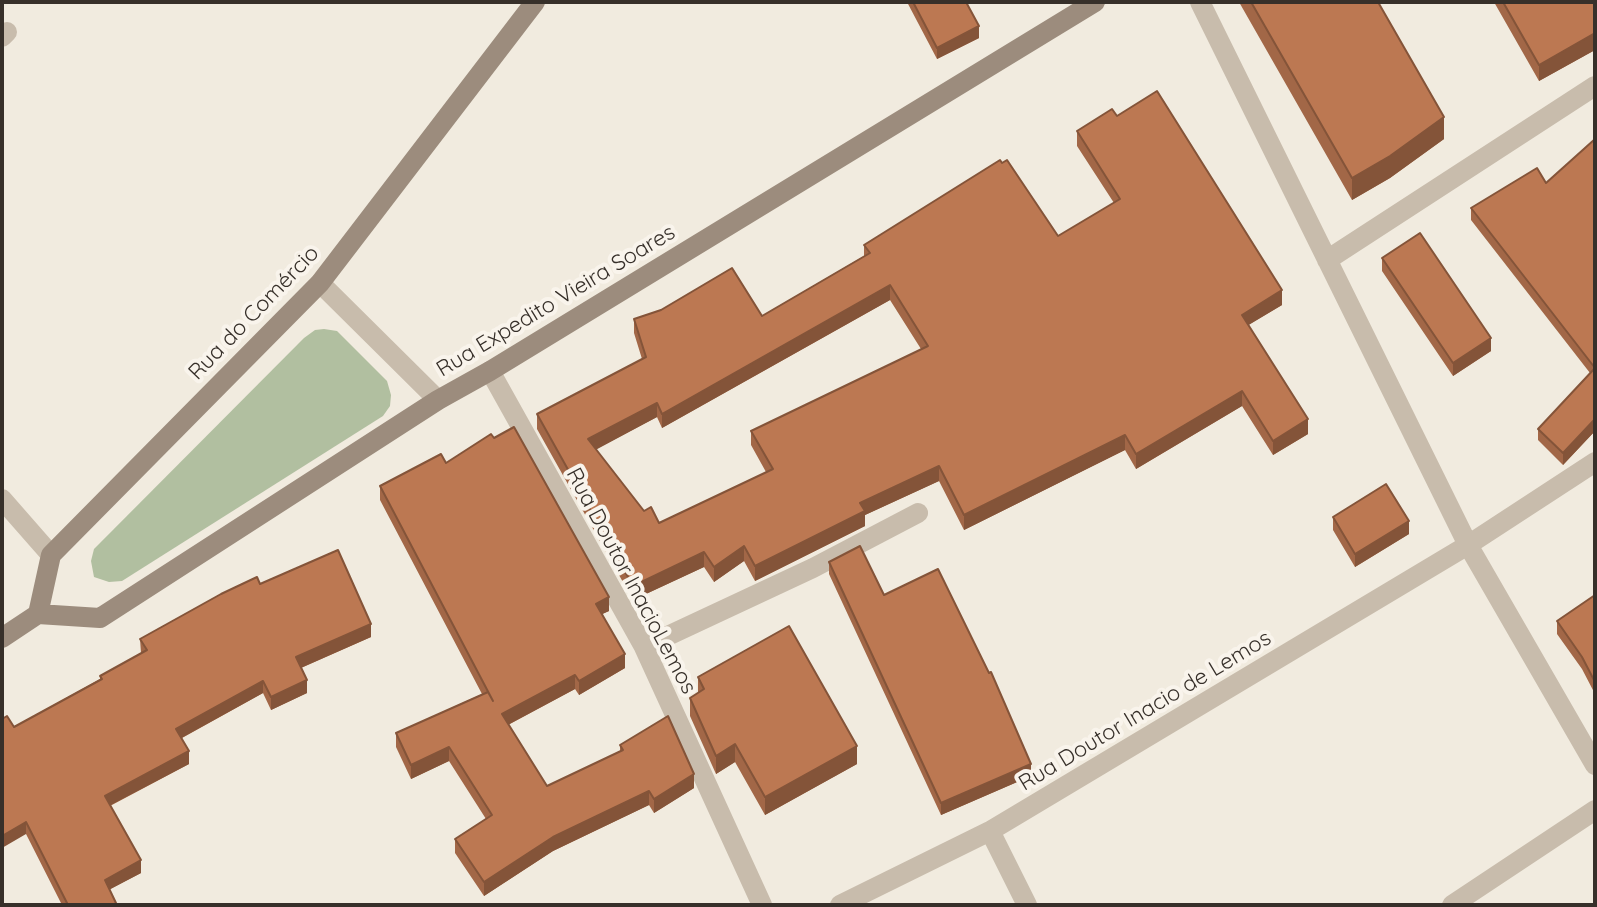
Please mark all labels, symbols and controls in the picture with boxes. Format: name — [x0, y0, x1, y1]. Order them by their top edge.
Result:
street label: Rua Expedito Vieira Soares — [432, 219, 680, 383]
street label: Rua do Comércio — [183, 240, 325, 386]
street label: Rua Doutor InacioLemos — [560, 464, 702, 698]
street label: Rua Doutor Inacio de Lemos — [1014, 625, 1276, 797]

